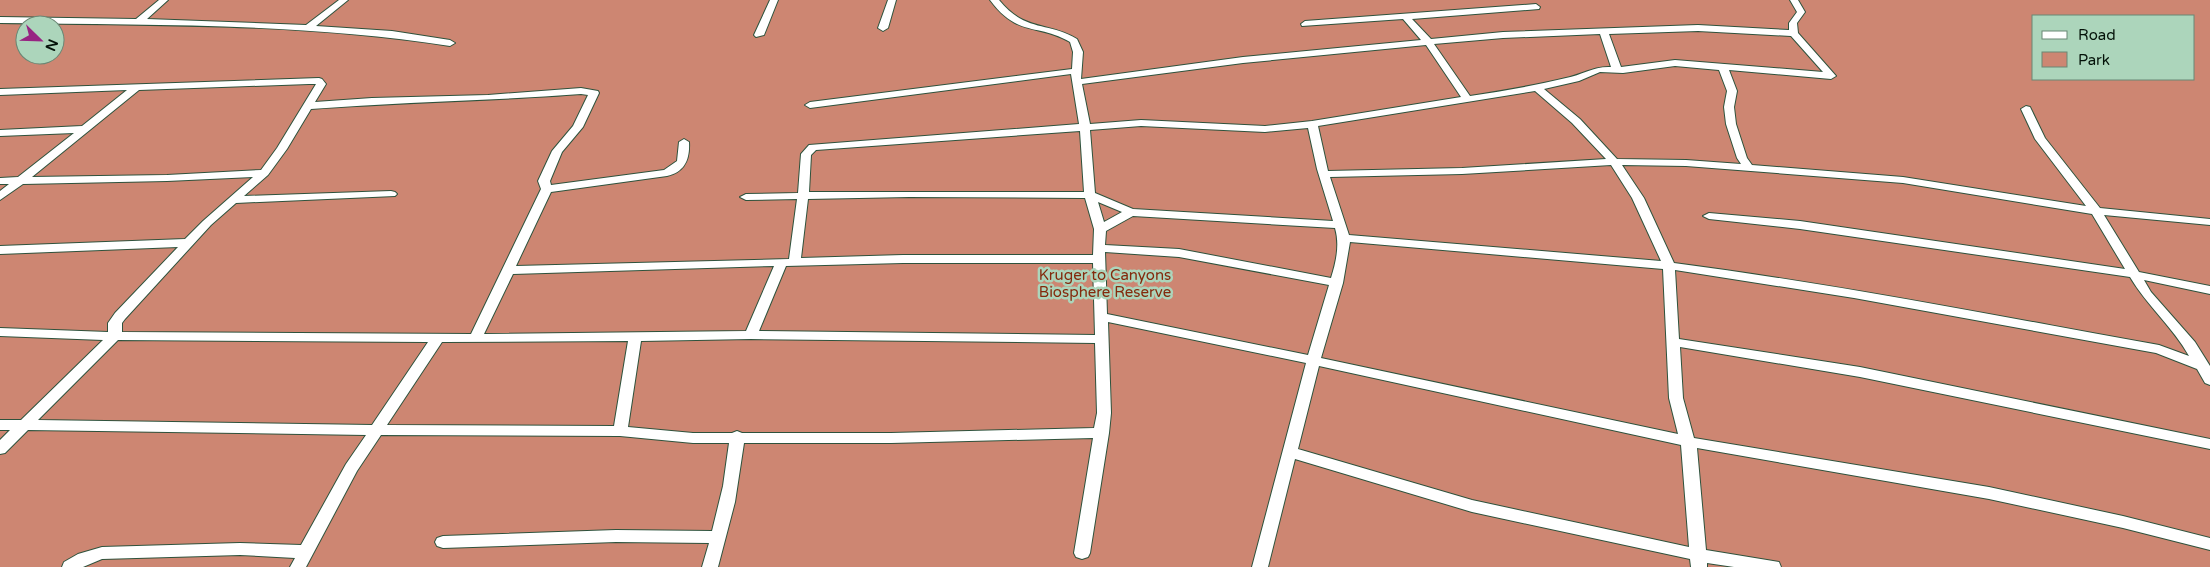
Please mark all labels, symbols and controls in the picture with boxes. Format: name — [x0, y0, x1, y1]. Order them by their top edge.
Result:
north arrow — [15, 15, 65, 65]
legend — [2032, 15, 2195, 80]
text: Road — [2078, 26, 2116, 44]
text: N — [41, 36, 62, 53]
text: Park — [2078, 51, 2110, 69]
park label: Kruger to Canyons Biosphere Reserve — [1039, 266, 1171, 301]

